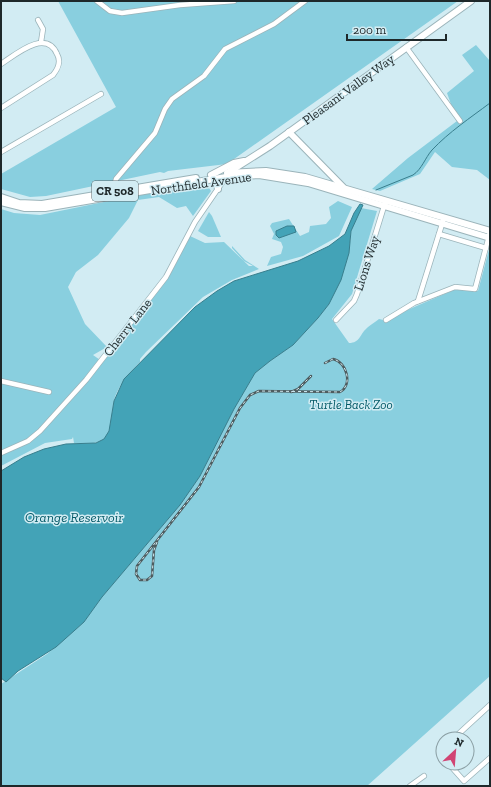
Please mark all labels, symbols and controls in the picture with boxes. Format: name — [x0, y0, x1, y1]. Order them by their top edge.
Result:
scale bar — [347, 16, 446, 42]
text: 200 m — [353, 23, 387, 37]
street label: Pleasant Valley Way — [299, 51, 397, 128]
street label: Northfield Avenue — [150, 169, 252, 198]
road number: CR 508 — [92, 181, 138, 201]
street label: Lions Way — [350, 233, 383, 293]
street label: Cherry Lane — [100, 296, 155, 359]
park label: Turtle Back Zoo — [309, 397, 393, 412]
water label: Orange Reservoir — [25, 509, 123, 526]
north arrow — [435, 731, 475, 771]
text: N — [453, 735, 466, 750]

